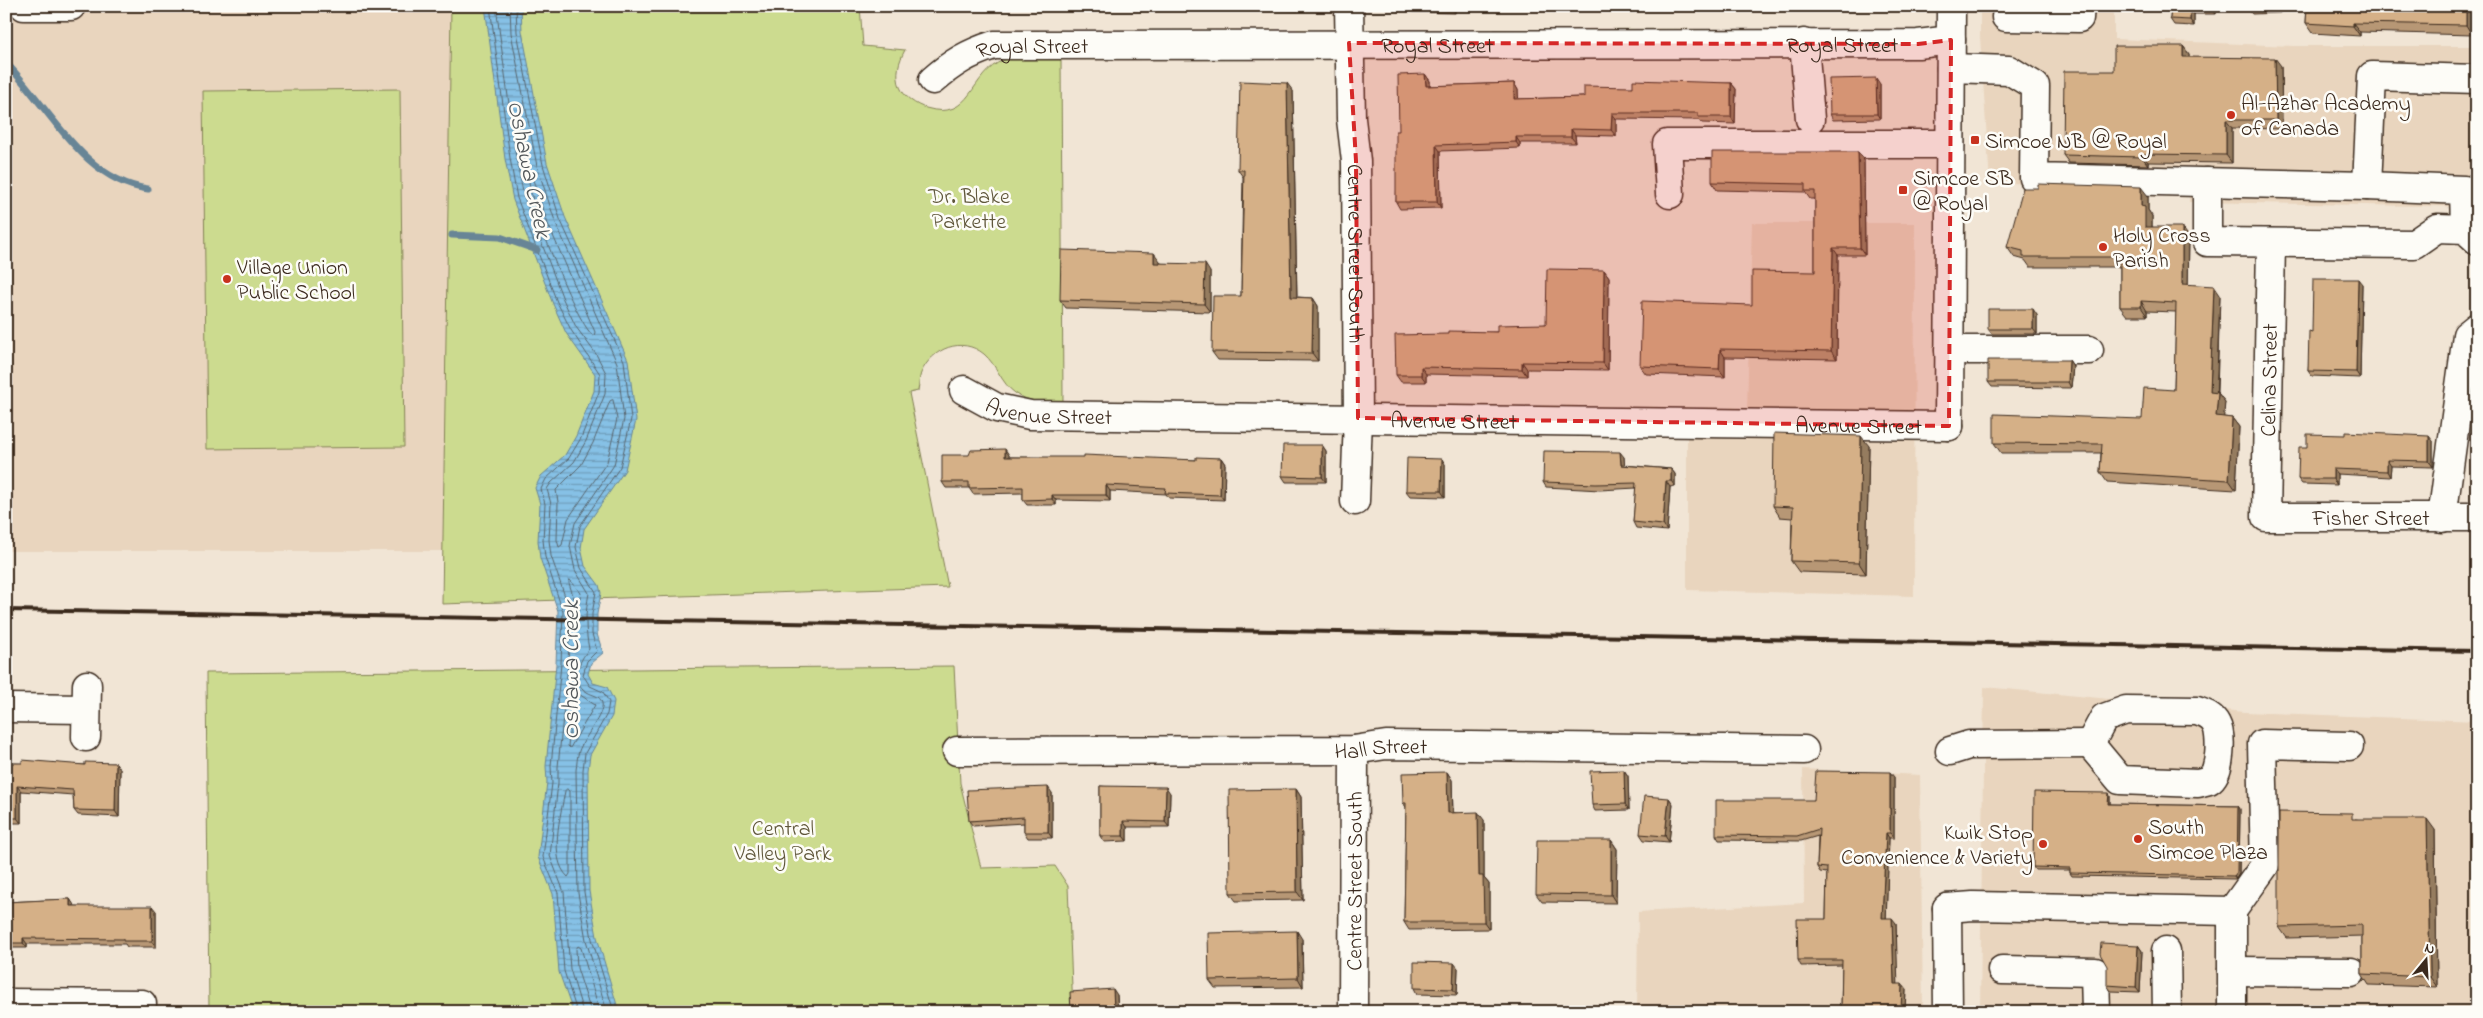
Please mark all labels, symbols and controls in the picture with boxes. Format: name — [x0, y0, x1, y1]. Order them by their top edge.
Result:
street label: Royal Street — [972, 31, 1089, 69]
street label: Royal Street — [1381, 31, 1494, 65]
street label: Royal Street — [1786, 31, 1899, 64]
place label: Al-Azhar Academy of Canada — [2241, 89, 2411, 146]
water label: Oshawa Creek — [496, 98, 560, 243]
marker: Al-Azhar Academy of Canada — [2225, 109, 2237, 121]
place label: Simcoe NB @ Royal — [1985, 127, 2167, 160]
marker: Simcoe NB @ Royal — [1969, 134, 1981, 146]
street label: Centre Street South — [1337, 164, 1370, 344]
place label: Simcoe SB @ Royal — [1913, 164, 2014, 222]
park label: Dr. Blake Parkette — [927, 182, 1010, 239]
marker: Simcoe SB @ Royal — [1897, 184, 1909, 196]
place label: Holy Cross Parish — [2113, 221, 2211, 278]
marker: Holy Cross Parish — [2097, 241, 2109, 253]
place label: Village Union Public School — [236, 253, 355, 310]
marker: Village Union Public School — [221, 273, 233, 285]
street label: Celina Street — [2254, 323, 2288, 437]
street label: Avenue Street — [978, 391, 1113, 435]
street label: Avenue Street — [1390, 406, 1518, 440]
street label: Avenue Street — [1795, 411, 1923, 445]
street label: Fisher Street — [2311, 504, 2430, 536]
water label: Oshawa Creek — [555, 599, 590, 740]
street label: Hall Street — [1334, 732, 1428, 769]
street label: Centre Street South — [1340, 791, 1373, 971]
place label: South Simcoe Plaza — [2148, 813, 2268, 870]
park label: Central Valley Park — [734, 814, 832, 872]
place label: Kwik Stop Convenience & Variety — [1841, 818, 2033, 876]
marker: South Simcoe Plaza — [2132, 833, 2144, 845]
marker: Kwik Stop Convenience & Variety — [2037, 838, 2049, 850]
north arrow — [2400, 936, 2450, 986]
text: N — [2422, 938, 2437, 961]

